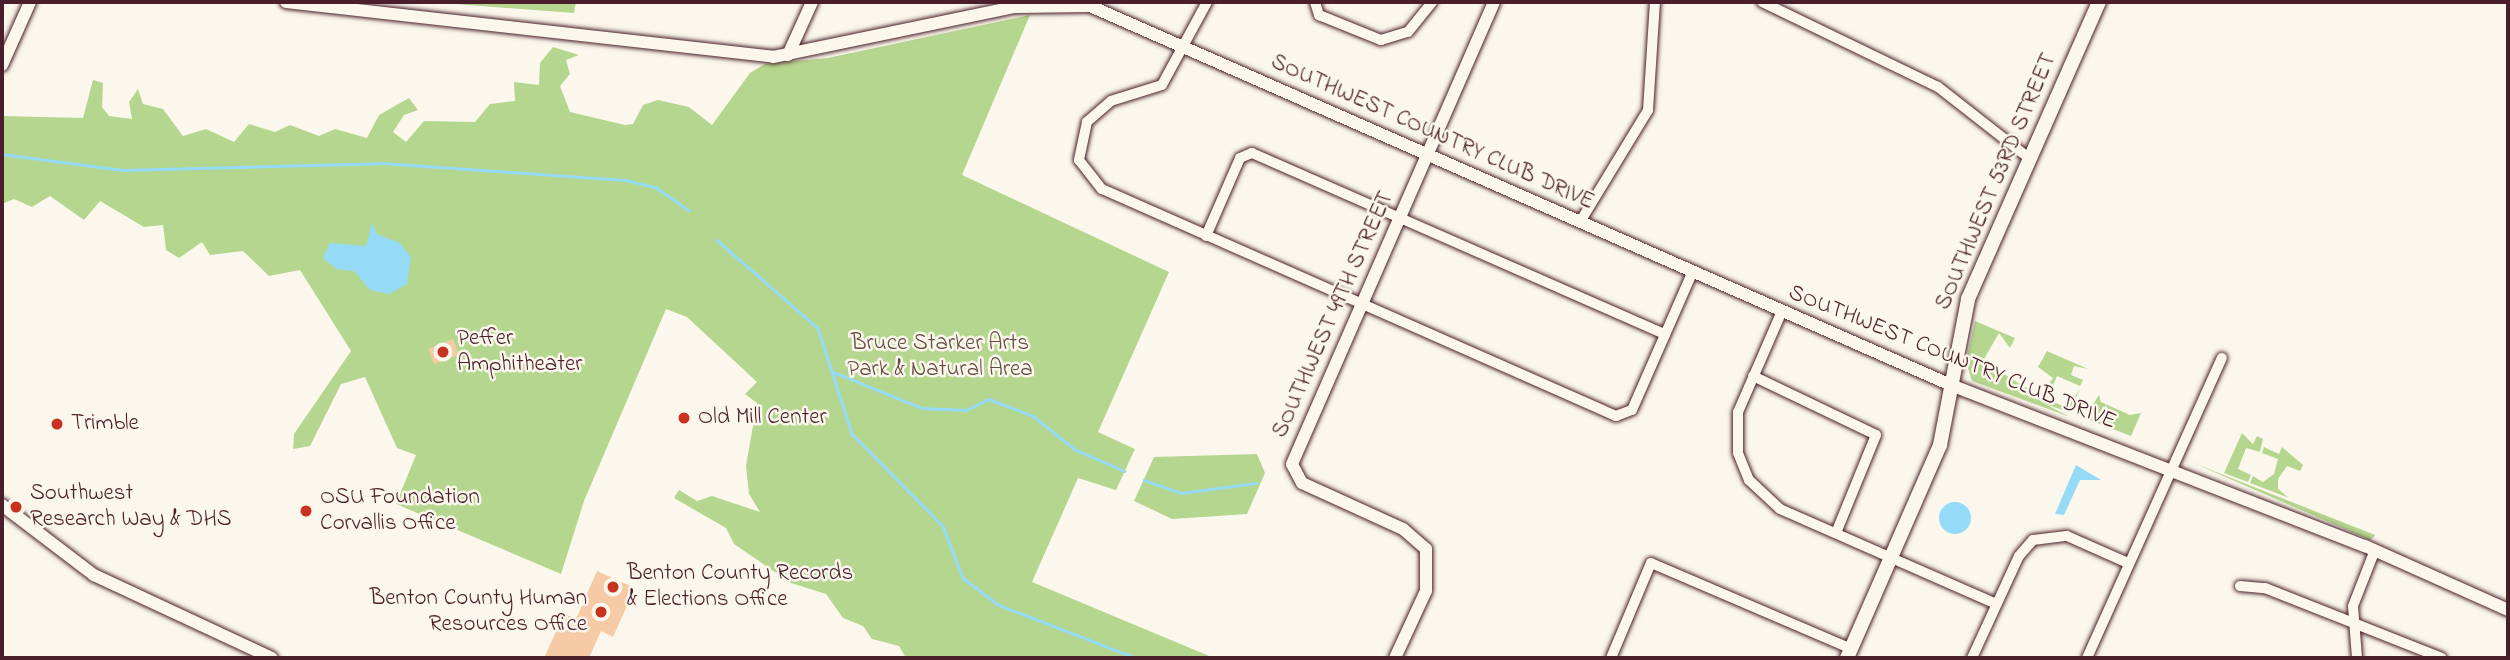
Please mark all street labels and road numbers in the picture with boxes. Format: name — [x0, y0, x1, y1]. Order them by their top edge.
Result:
street label: SOUTHWEST COUNTRY CLUB DRIVE — [1266, 49, 1598, 217]
street label: SOUTHWEST 53RD STREET — [1930, 50, 2064, 314]
street label: SOUTHWEST 49TH STREET — [1267, 188, 1401, 442]
street label: SOUTHWEST COUNTRY CLUB DRIVE — [1784, 279, 2120, 437]

